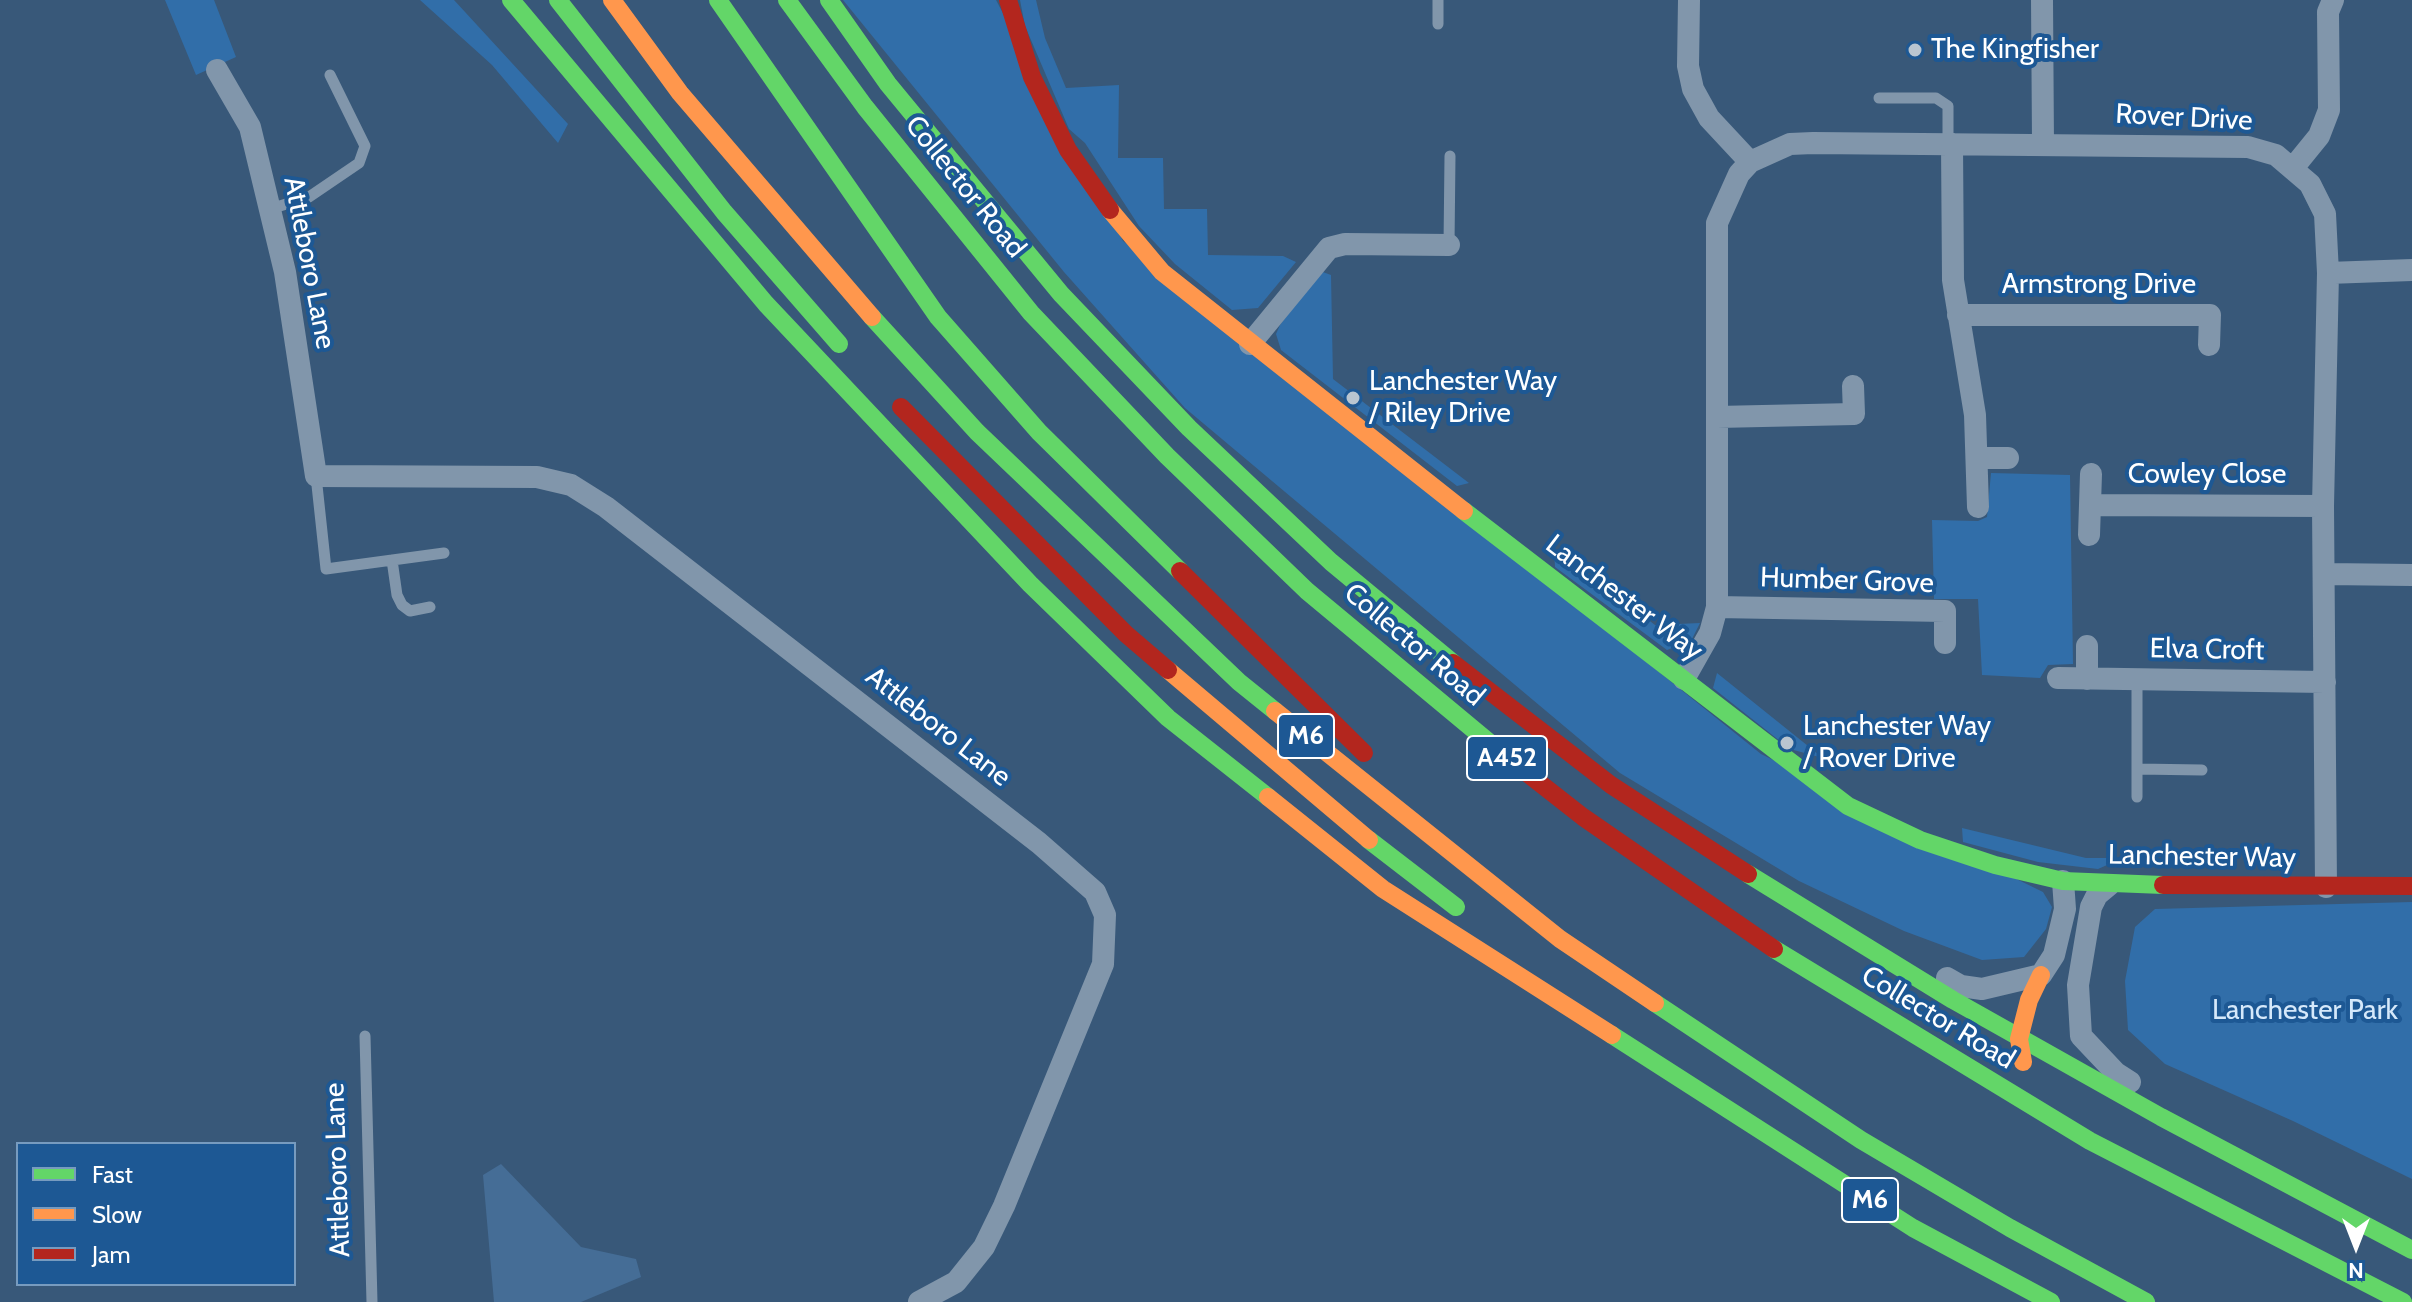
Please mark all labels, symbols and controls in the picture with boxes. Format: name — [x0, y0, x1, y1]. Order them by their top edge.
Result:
place label: The Kingfisher — [1931, 33, 2099, 67]
marker: The Kingfisher — [1906, 41, 1924, 59]
street label: Rover Drive — [2115, 98, 2253, 138]
street label: Collector Road — [898, 109, 1032, 265]
street label: Attleboro Lane — [276, 174, 342, 352]
street label: Armstrong Drive — [2002, 268, 2196, 302]
place label: Lanchester Way / Riley Drive — [1369, 365, 1557, 431]
marker: Lanchester Way / Riley Drive — [1344, 389, 1362, 407]
street label: Cowley Close — [2128, 458, 2286, 492]
street label: Lanchester Way — [1539, 528, 1709, 668]
street label: Humber Grove — [1760, 561, 1934, 601]
street label: Collector Road — [1337, 577, 1491, 713]
street label: Elva Croft — [2149, 632, 2265, 668]
street label: Attleboro Lane — [859, 660, 1017, 794]
place label: Lanchester Way / Rover Drive — [1803, 710, 1991, 776]
road number: M6 — [1278, 714, 1334, 758]
marker: Lanchester Way / Rover Drive — [1778, 734, 1796, 752]
road number: A452 — [1467, 736, 1547, 780]
street label: Lanchester Way — [2108, 839, 2296, 875]
street label: Collector Road — [1855, 959, 2021, 1077]
park label: Lanchester Park — [2212, 994, 2398, 1028]
street label: Attleboro Lane — [318, 1082, 358, 1258]
legend — [16, 1142, 296, 1286]
text: Fast — [92, 1160, 133, 1189]
road number: M6 — [1842, 1178, 1898, 1222]
text: Slow — [92, 1200, 142, 1229]
north arrow — [2316, 1206, 2396, 1286]
text: Jam — [92, 1240, 130, 1269]
text: N — [2348, 1257, 2364, 1284]

